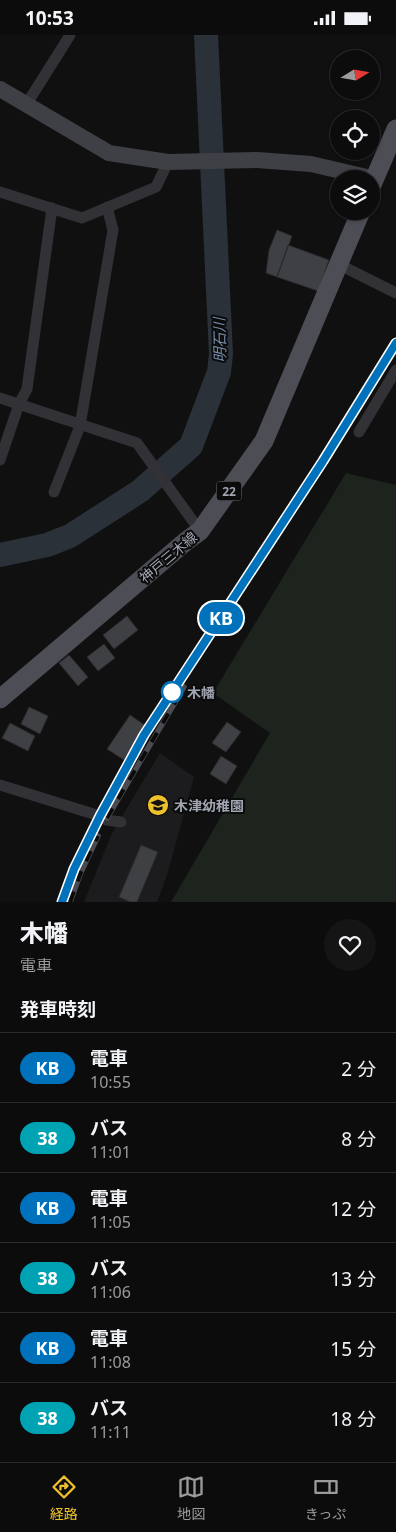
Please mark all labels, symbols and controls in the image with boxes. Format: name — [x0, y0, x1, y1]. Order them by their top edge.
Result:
text: 10:53 — [25, 5, 74, 31]
north arrow — [330, 50, 380, 100]
map controls — [330, 50, 380, 220]
button: locate — [330, 110, 380, 160]
button: layers — [330, 170, 380, 220]
water label: 明石川 — [209, 315, 229, 363]
road number: 22 — [216, 481, 242, 501]
street label: 神戸三木線 — [135, 527, 201, 587]
line badge: KB — [198, 602, 244, 634]
text: KB — [209, 606, 233, 630]
marker: 木幡 — [161, 681, 183, 703]
place label: 木幡 — [187, 683, 215, 702]
school or university icon: 木津幼稚園 — [146, 793, 170, 817]
place label: 木津幼稚園 — [174, 796, 244, 815]
text: 木幡 — [20, 916, 68, 949]
button: heart — [324, 919, 376, 971]
text: 電車 — [20, 954, 52, 976]
text: 発車時刻 — [20, 996, 96, 1022]
text: 電車 — [90, 1045, 128, 1071]
text: KB — [36, 1056, 59, 1080]
text: 2 分 — [341, 1056, 376, 1082]
text: 10:55 — [90, 1071, 131, 1093]
text: バス — [90, 1115, 128, 1141]
text: 38 — [37, 1126, 58, 1150]
text: 8 分 — [341, 1126, 376, 1152]
text: 11:01 — [90, 1141, 131, 1163]
text: 電車 — [90, 1185, 128, 1211]
text: KB — [36, 1196, 59, 1220]
text: 12 分 — [330, 1196, 376, 1222]
text: 11:05 — [90, 1211, 131, 1233]
text: バス — [90, 1255, 128, 1281]
text: 38 — [37, 1266, 58, 1290]
text: 13 分 — [330, 1266, 376, 1292]
text: 11:06 — [90, 1281, 131, 1303]
text: 電車 — [90, 1325, 128, 1351]
text: KB — [36, 1336, 59, 1360]
text: 15 分 — [330, 1336, 376, 1362]
text: 11:08 — [90, 1351, 131, 1373]
text: バス — [90, 1395, 128, 1421]
text: 38 — [37, 1406, 58, 1430]
text: 18 分 — [330, 1406, 376, 1432]
text: 11:11 — [90, 1421, 131, 1443]
tab: 経路 — [50, 1473, 78, 1523]
tab: 地図 — [177, 1473, 205, 1523]
tab: きっぷ — [305, 1473, 346, 1523]

